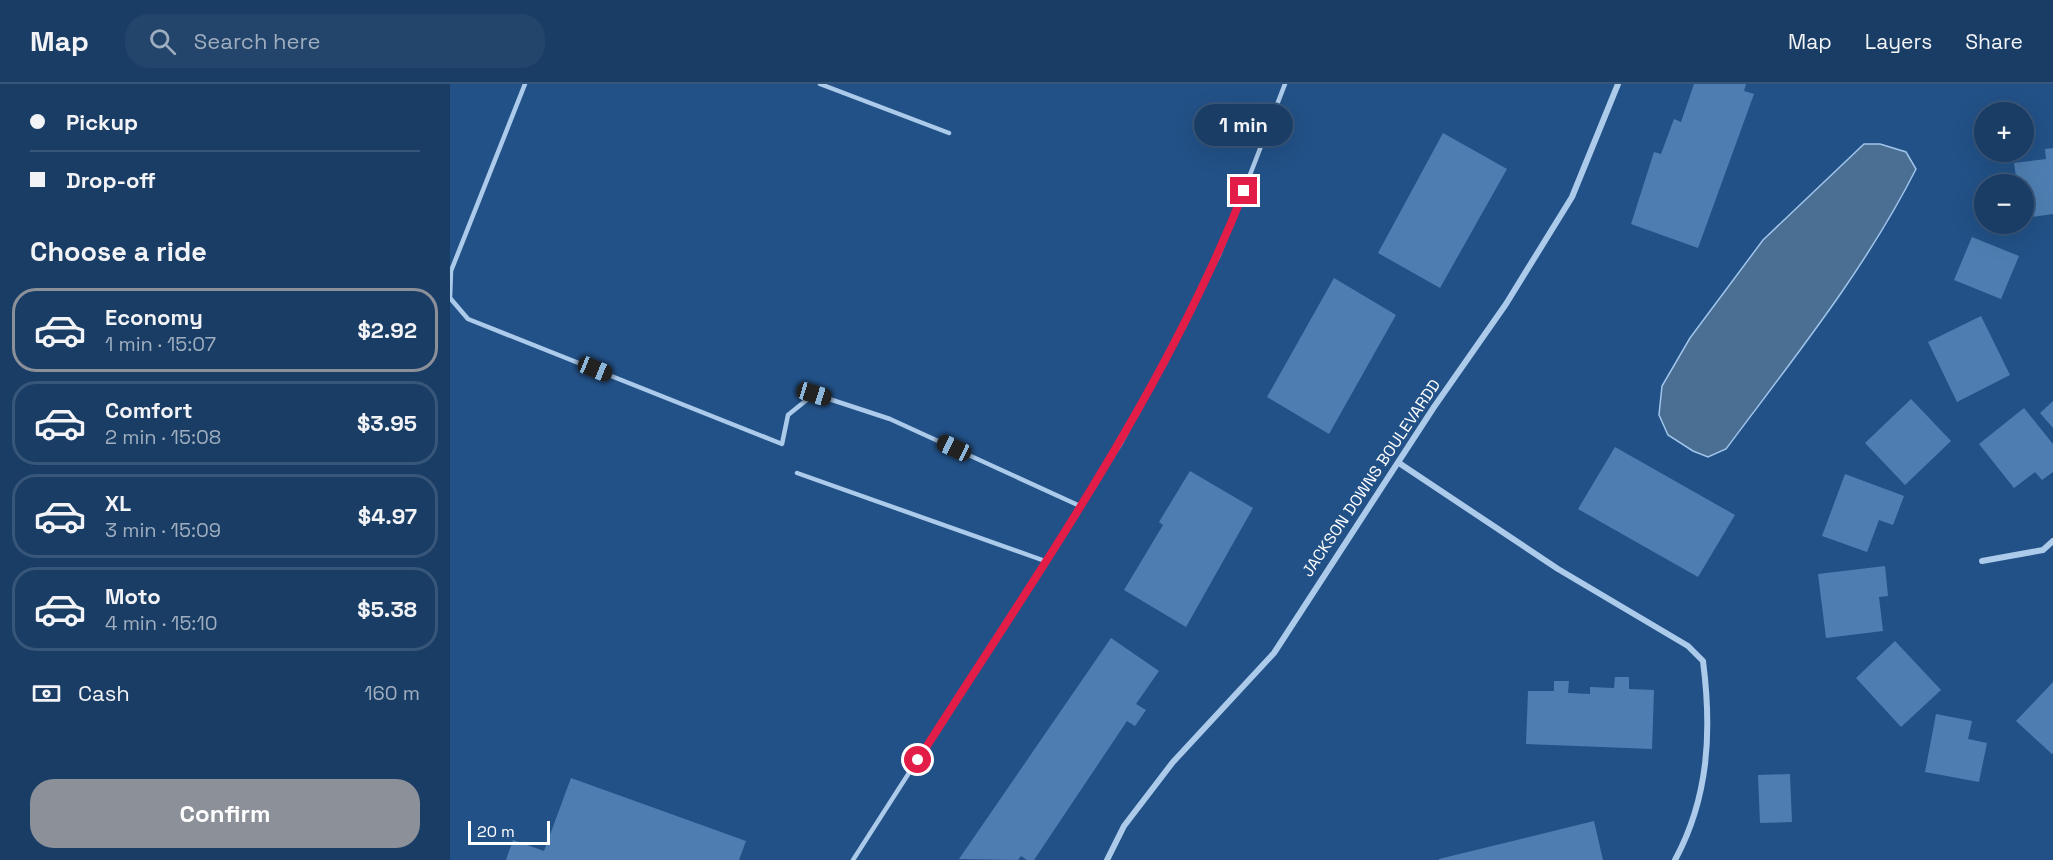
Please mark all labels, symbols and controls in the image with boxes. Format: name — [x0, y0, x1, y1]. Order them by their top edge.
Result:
search box — [125, 14, 545, 68]
text: Map — [30, 23, 89, 59]
icon: search — [146, 25, 179, 58]
text: Search here — [194, 27, 321, 55]
text: Map — [1788, 28, 1832, 55]
text: Layers — [1865, 28, 1932, 55]
text: Share — [1965, 28, 2023, 55]
map controls — [1974, 102, 2034, 234]
button: + — [1974, 102, 2034, 162]
callout: 1 min — [1194, 104, 1294, 146]
text: Pickup — [66, 108, 138, 136]
text: 1 min — [1219, 112, 1268, 138]
text: Drop-off — [66, 166, 156, 194]
button: − — [1974, 174, 2034, 234]
route end — [1230, 177, 1257, 204]
text: Choose a ride — [30, 234, 207, 269]
icon: car — [33, 303, 87, 357]
text: Economy — [105, 303, 203, 331]
text: $2.92 — [357, 316, 417, 344]
text: 1 min · 15:07 — [105, 331, 216, 357]
car — [575, 354, 615, 384]
street label: JACKSON DOWNS BOULEVARDD — [1297, 375, 1445, 581]
car — [794, 380, 834, 408]
icon: car — [33, 396, 87, 450]
text: Comfort — [105, 396, 193, 424]
text: $3.95 — [357, 409, 417, 437]
text: 2 min · 15:08 — [105, 424, 221, 450]
car — [934, 432, 974, 464]
icon: car — [33, 489, 87, 543]
text: XL — [105, 489, 131, 517]
text: $4.97 — [358, 502, 417, 530]
text: 3 min · 15:09 — [105, 517, 221, 543]
icon: car — [33, 582, 87, 636]
text: Moto — [105, 582, 161, 610]
text: $5.38 — [357, 595, 417, 623]
text: 4 min · 15:10 — [105, 610, 218, 636]
icon: cash — [30, 677, 63, 710]
text: Cash — [78, 679, 130, 707]
text: 160 m — [364, 680, 420, 706]
route start — [904, 746, 931, 773]
button: Confirm — [30, 779, 420, 848]
scale bar — [468, 818, 550, 846]
text: 20 m — [477, 821, 515, 842]

